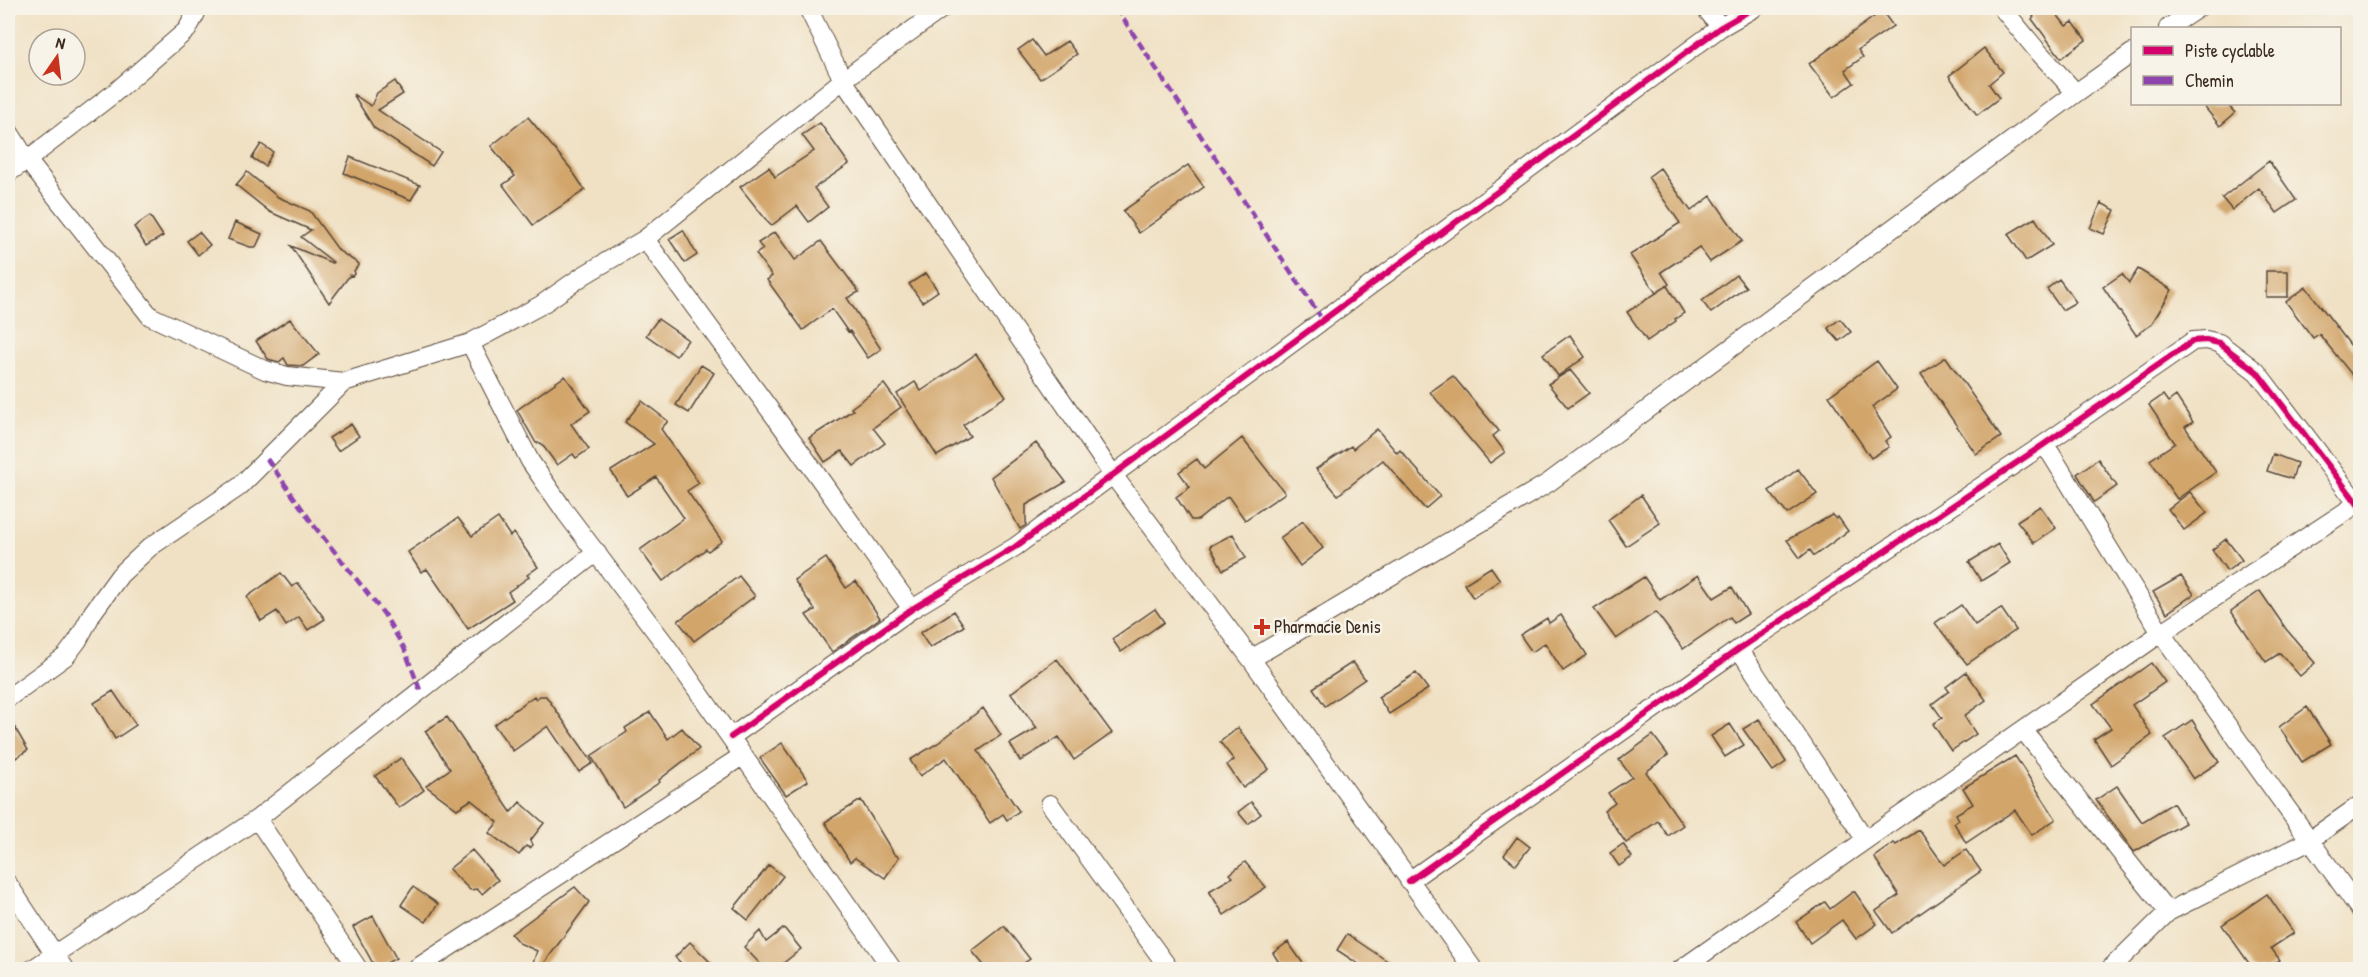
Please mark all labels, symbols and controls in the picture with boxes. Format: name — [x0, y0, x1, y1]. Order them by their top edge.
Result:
north arrow — [27, 27, 87, 87]
legend — [2131, 27, 2341, 105]
text: N — [54, 31, 68, 54]
text: Piste cyclable — [2185, 38, 2275, 63]
text: Chemin — [2185, 68, 2234, 93]
place label: Pharmacie Denis — [1274, 614, 1381, 639]
marker: Pharmacie Denis — [1255, 620, 1269, 634]

